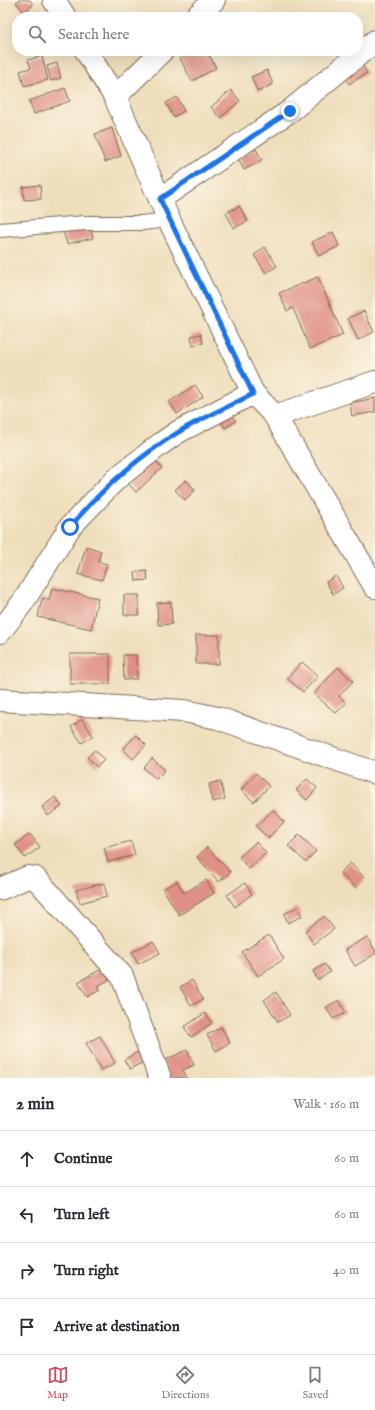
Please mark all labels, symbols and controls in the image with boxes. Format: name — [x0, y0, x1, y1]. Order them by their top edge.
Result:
search box — [12, 12, 363, 56]
icon: search — [26, 23, 48, 45]
text: Search here — [58, 25, 129, 44]
route end — [281, 102, 299, 120]
route start — [61, 518, 79, 536]
text: 2 min — [16, 1094, 54, 1115]
text: Walk · 160 m — [293, 1096, 359, 1113]
icon: ahead — [16, 1148, 38, 1170]
text: Continue — [54, 1149, 112, 1168]
text: 60 m — [334, 1150, 359, 1167]
icon: left — [16, 1204, 38, 1226]
text: Turn left — [54, 1205, 110, 1224]
text: 60 m — [334, 1206, 359, 1223]
icon: right — [16, 1260, 38, 1282]
text: Turn right — [54, 1261, 119, 1280]
text: 40 m — [333, 1262, 359, 1279]
icon: arrive — [16, 1316, 38, 1338]
text: Arrive at destination — [54, 1317, 180, 1336]
tab: Map — [47, 1364, 69, 1402]
tab: Directions — [162, 1364, 209, 1402]
tab: Saved — [302, 1364, 328, 1402]

